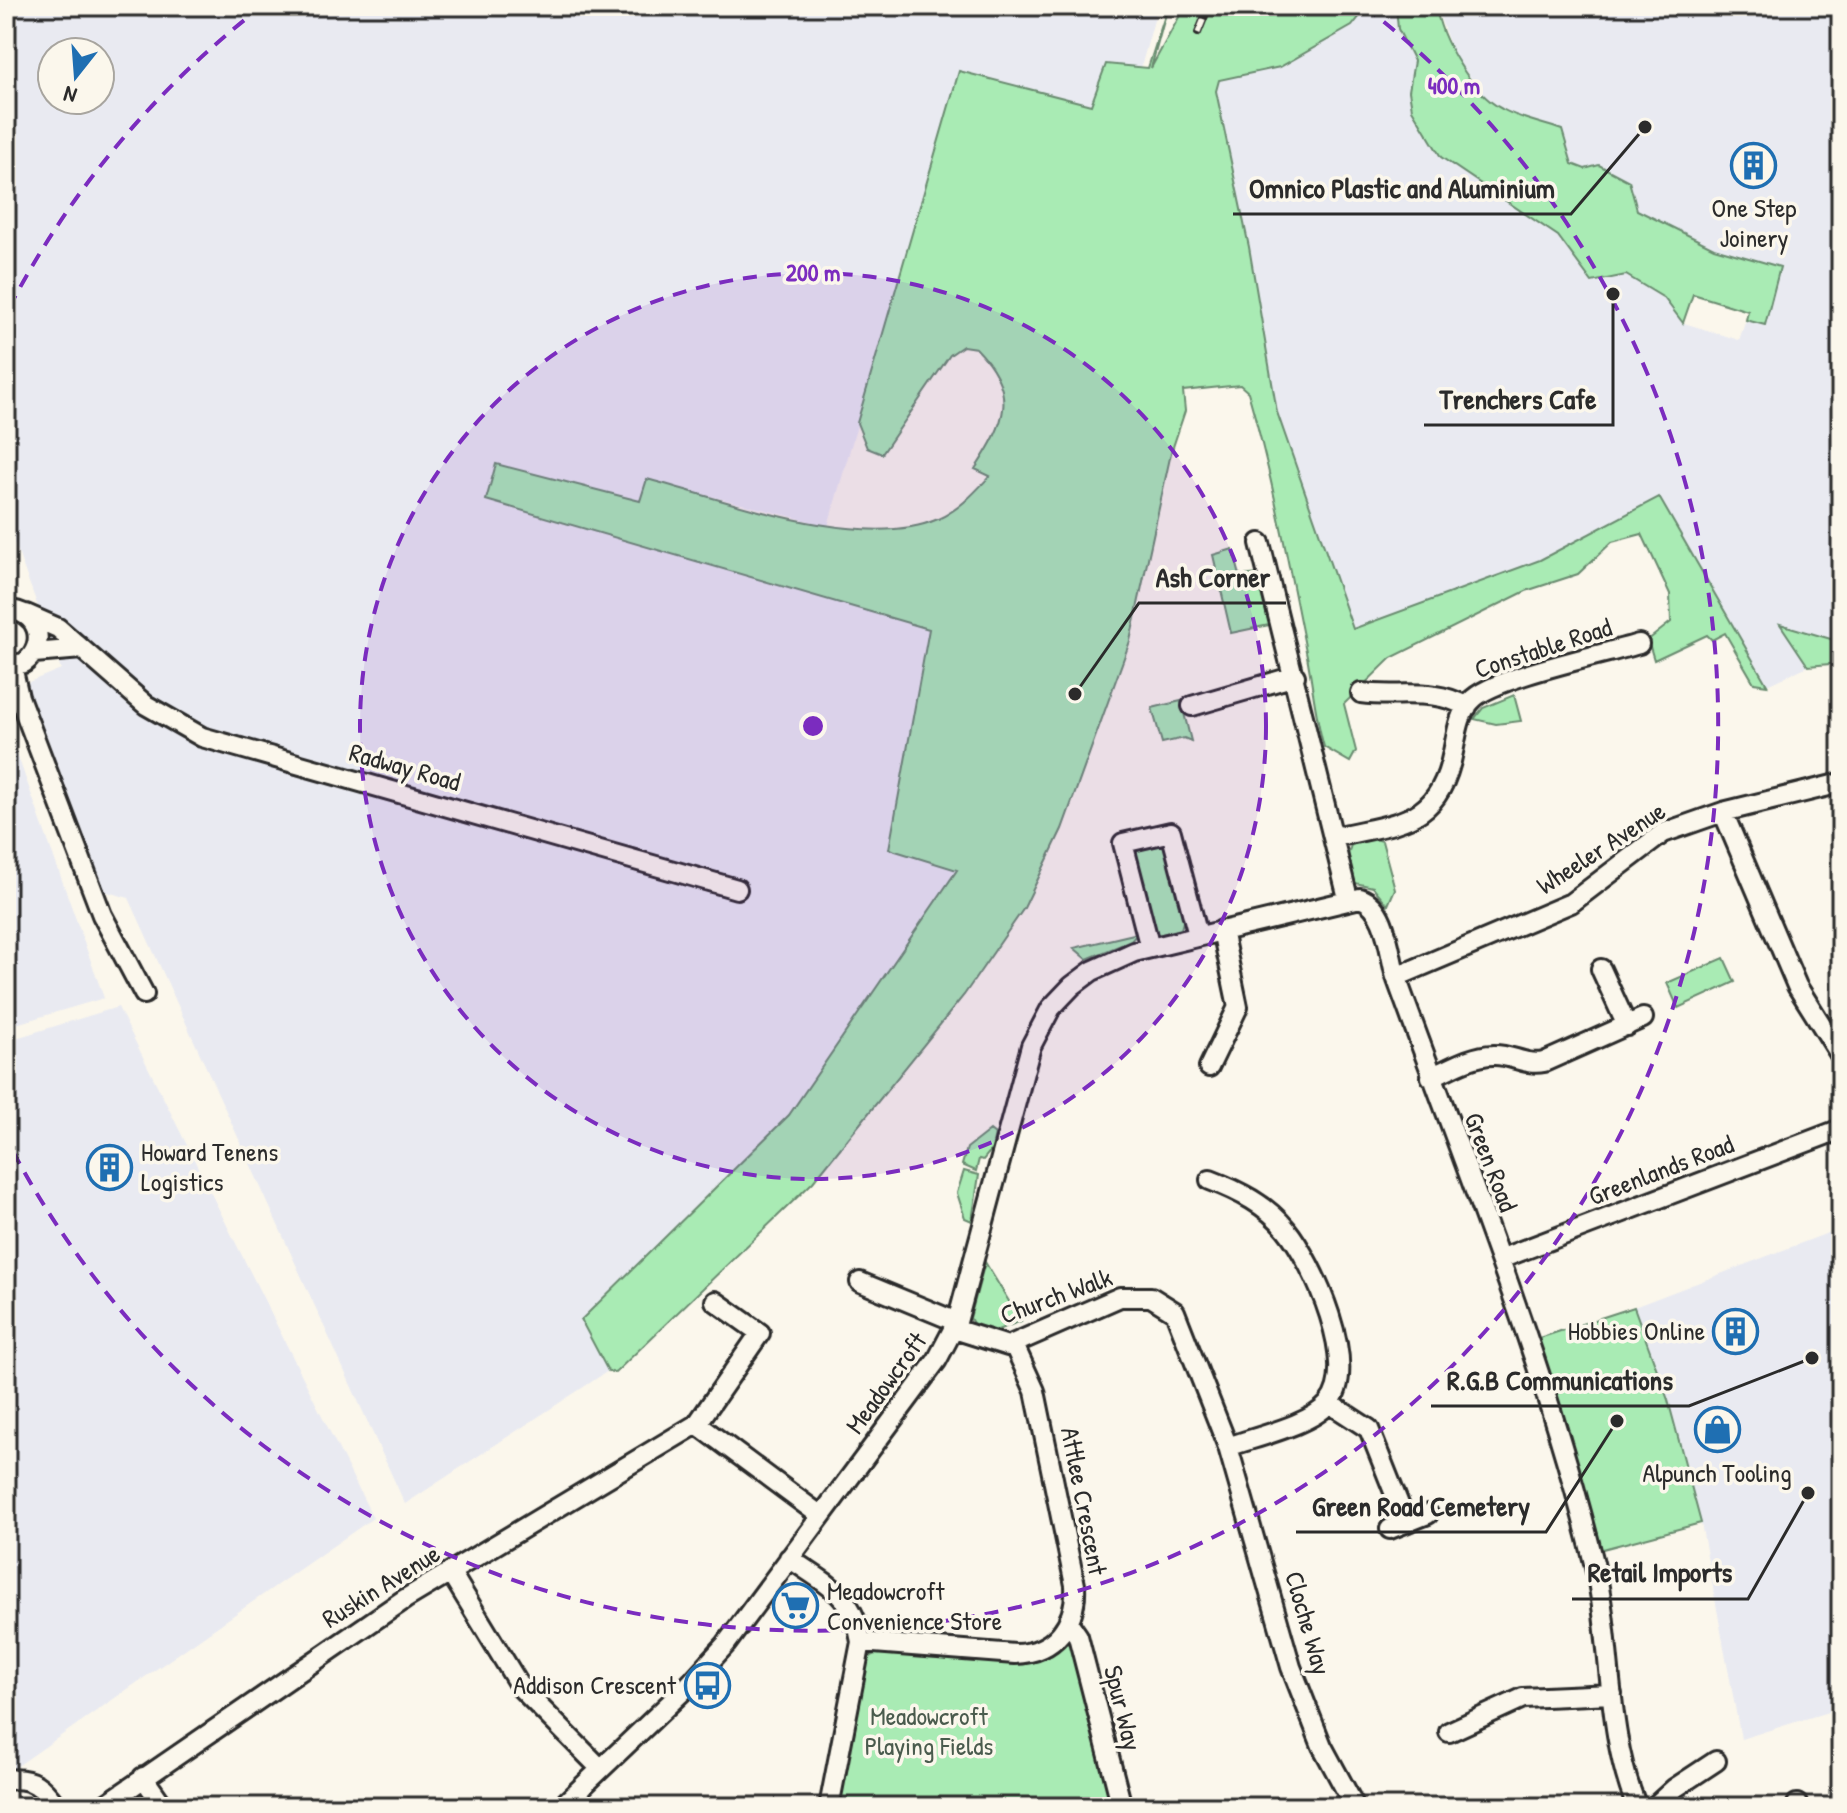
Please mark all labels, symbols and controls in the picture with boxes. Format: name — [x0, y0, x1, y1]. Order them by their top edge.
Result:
north arrow — [36, 36, 116, 116]
text: 400 m — [1428, 69, 1480, 101]
text: N — [60, 79, 80, 111]
building icon: One Step Joinery — [1730, 141, 1778, 189]
callout: Omnico Plastic and Aluminium — [1233, 162, 1571, 214]
text: Omnico Plastic and Aluminium — [1249, 169, 1555, 207]
place label: One Step Joinery — [1712, 190, 1796, 255]
text: 200 m — [786, 256, 840, 288]
callout: Trenchers Cafe — [1424, 373, 1613, 425]
text: Trenchers Cafe — [1439, 380, 1597, 418]
callout: Ash Corner — [1139, 551, 1286, 603]
text: Ash Corner — [1156, 558, 1271, 596]
street label: Constable Road — [1470, 609, 1616, 686]
centre of rings — [799, 712, 827, 740]
street label: Radway Road — [346, 734, 465, 799]
street label: Wheeler Avenue — [1530, 793, 1672, 902]
street label: Green Road — [1457, 1107, 1526, 1216]
street label: Greenlands Road — [1583, 1126, 1738, 1213]
place label: Howard Tenens Logistics — [141, 1134, 278, 1199]
building icon: Howard Tenens Logistics — [86, 1143, 134, 1191]
street label: Church Walk — [995, 1259, 1117, 1332]
building icon: Hobbies Online — [1712, 1307, 1760, 1355]
place label: Hobbies Online — [1568, 1313, 1705, 1348]
street label: Meadowcroft — [837, 1324, 935, 1441]
callout: R.G.B Communications — [1431, 1354, 1689, 1406]
text: R.G.B Communications — [1447, 1361, 1673, 1399]
shop icon: Alpunch Tooling — [1693, 1406, 1741, 1454]
street label: Attlee Crescent — [1053, 1424, 1116, 1579]
place label: Alpunch Tooling — [1642, 1455, 1792, 1490]
callout: Green Road Cemetery — [1296, 1480, 1546, 1532]
text: Green Road Cemetery — [1312, 1487, 1530, 1526]
street label: Ruskin Avenue — [315, 1536, 446, 1636]
callout: Retail Imports — [1572, 1547, 1748, 1599]
text: Retail Imports — [1588, 1553, 1733, 1592]
street label: Cloche Way — [1277, 1567, 1340, 1679]
place label: Meadowcroft Convenience Store — [827, 1573, 1002, 1638]
supermarket icon: Meadowcroft Convenience Store — [772, 1582, 820, 1630]
bus stop icon: Addison Crescent — [683, 1661, 731, 1709]
street label: Spur Way — [1096, 1662, 1151, 1754]
place label: Addison Crescent — [513, 1667, 677, 1702]
park label: Meadowcroft Playing Fields — [865, 1698, 993, 1763]

